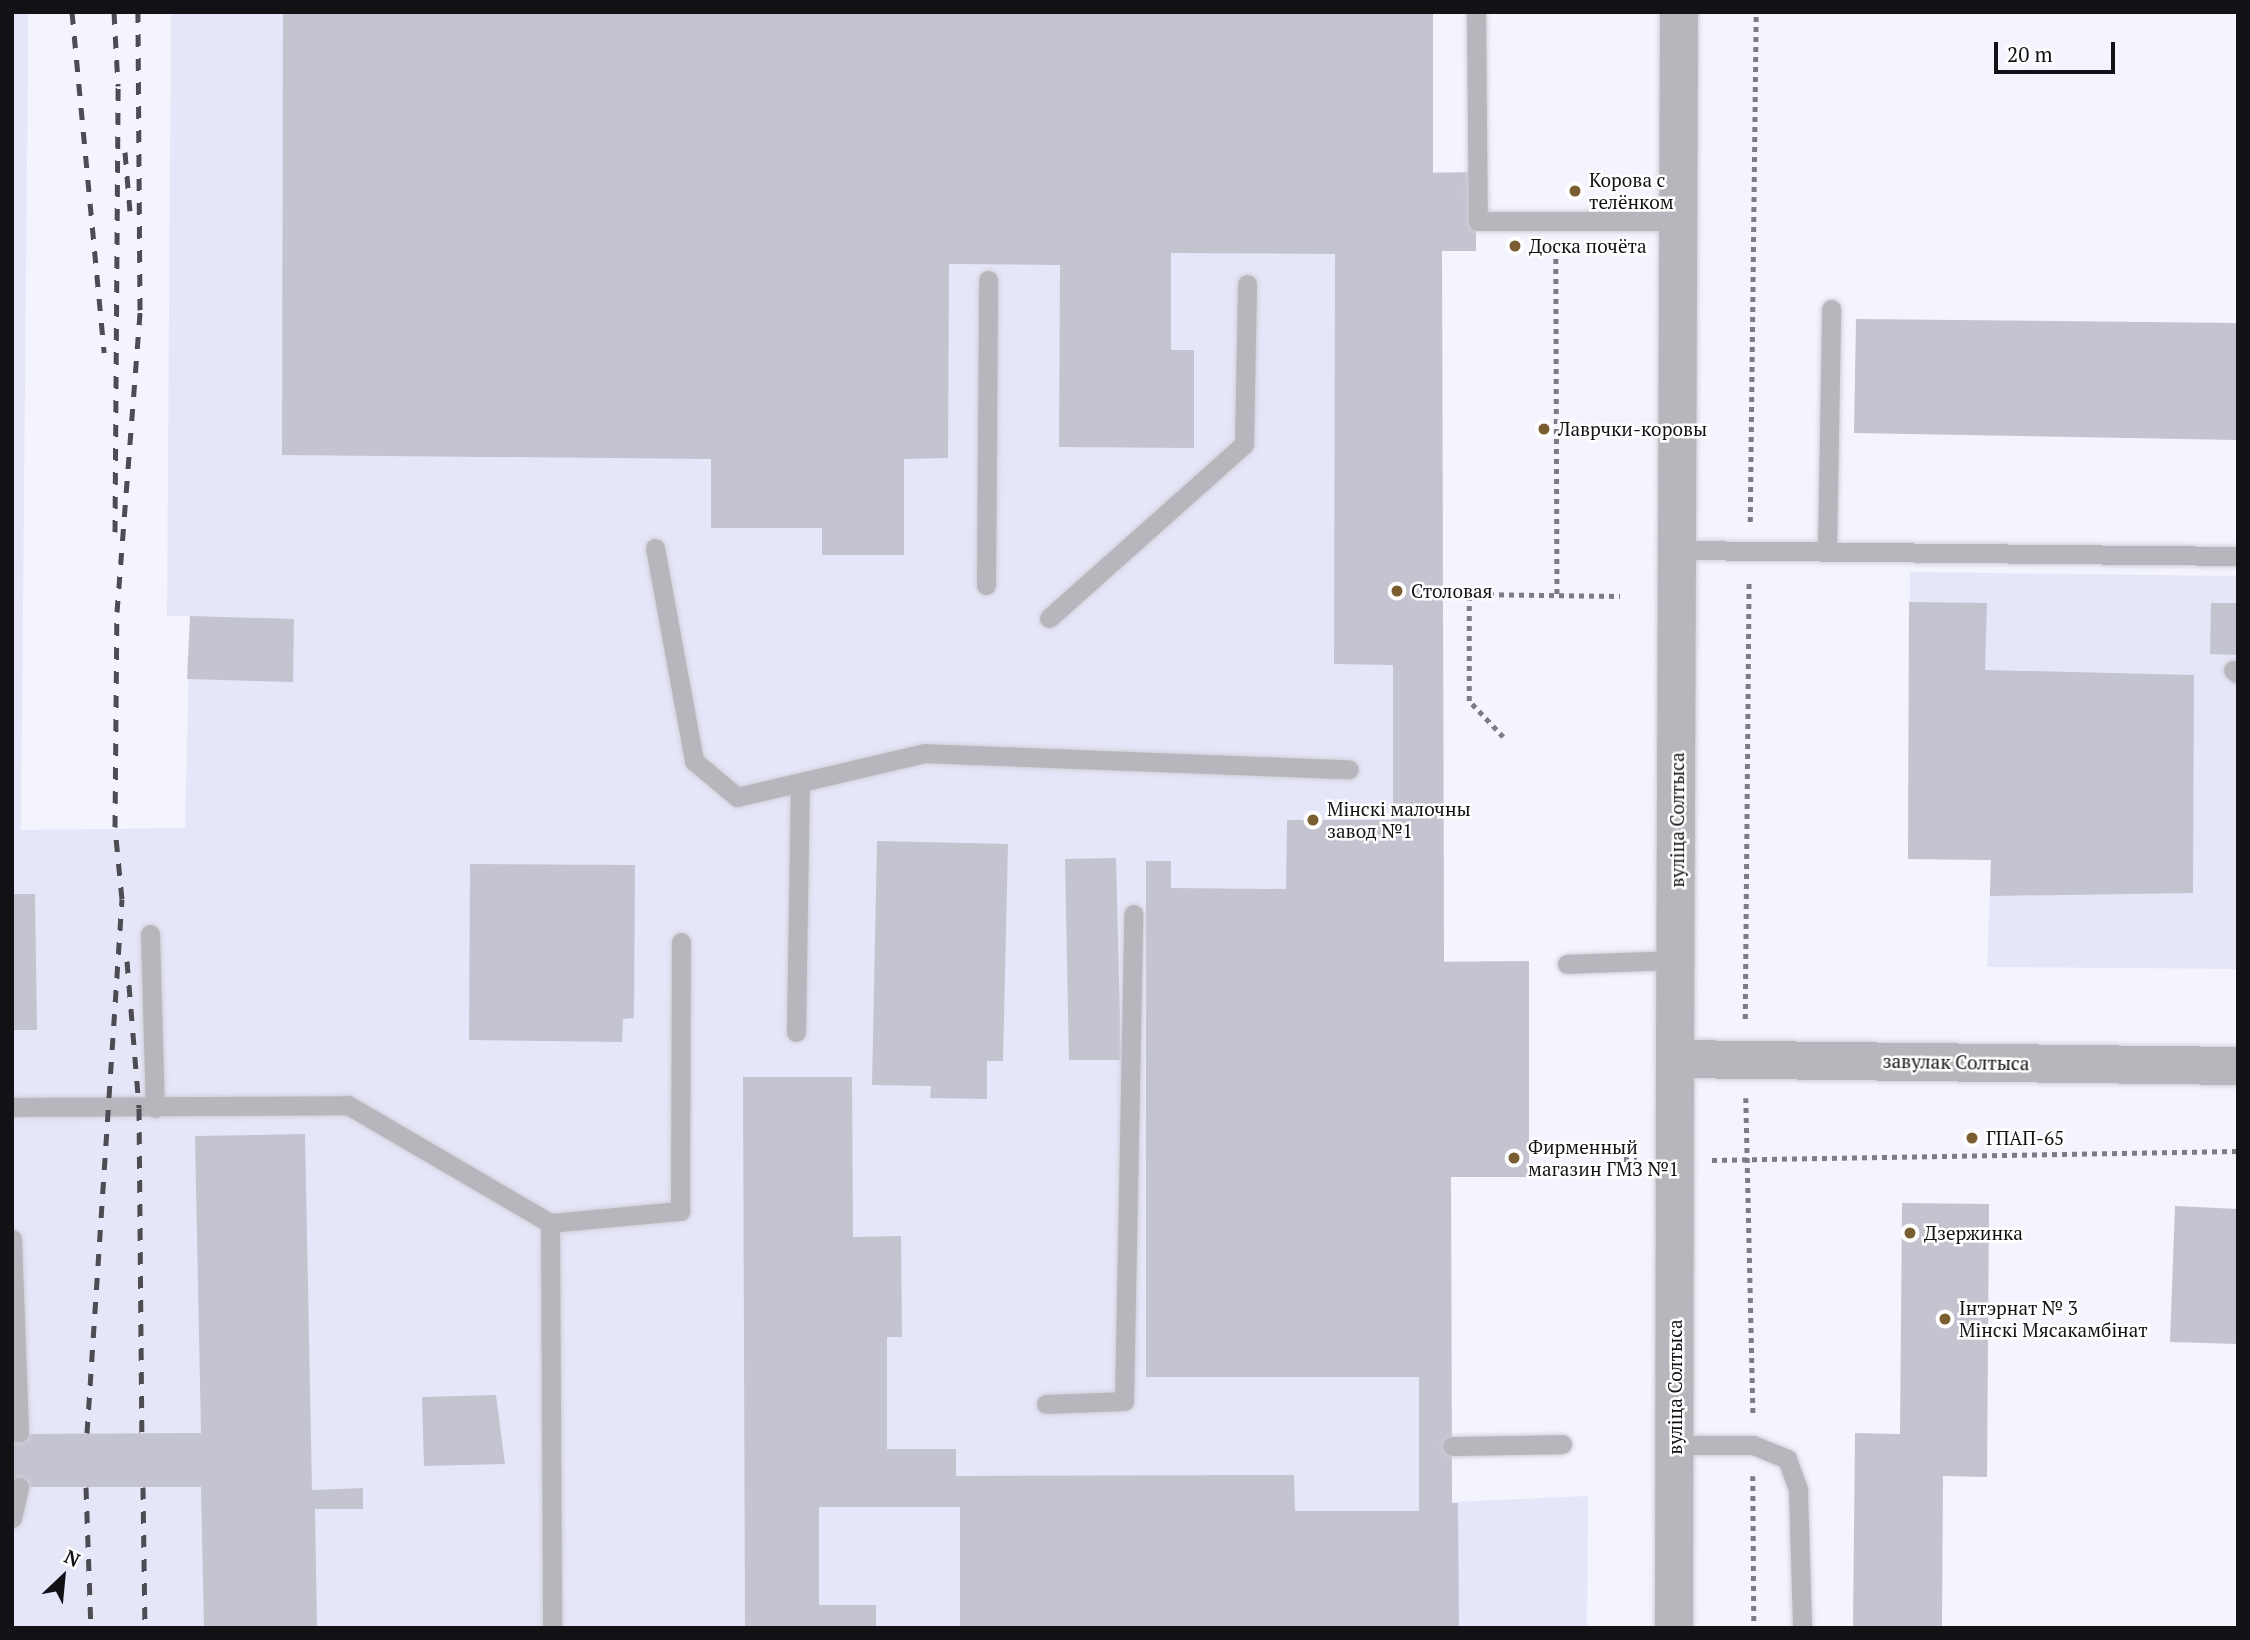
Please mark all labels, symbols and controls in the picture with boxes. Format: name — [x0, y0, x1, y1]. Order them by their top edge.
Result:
scale bar — [1998, 28, 2119, 72]
text: 20 m — [2007, 40, 2053, 68]
place label: Корова с телёнком — [1589, 169, 1674, 213]
marker: Корова с телёнком — [1567, 183, 1583, 199]
place label: Доска почёта — [1529, 235, 1647, 257]
marker: Доска почёта — [1507, 238, 1523, 254]
place label: Лаврчки-коровы — [1558, 418, 1707, 440]
marker: Лаврчки-коровы — [1536, 421, 1552, 437]
place label: Столовая — [1411, 580, 1493, 602]
marker: Столовая — [1389, 583, 1405, 599]
street label: вуліца Солтыса — [1666, 752, 1688, 888]
place label: Мінскі малочны завод №1 — [1327, 798, 1471, 842]
marker: Мінскі малочны завод №1 — [1305, 812, 1321, 828]
street label: завулак Солтыса — [1882, 1049, 2030, 1075]
place label: ГПАП-65 — [1986, 1127, 2064, 1149]
marker: ГПАП-65 — [1964, 1130, 1980, 1146]
place label: Фирменный магазин ГМЗ №1 — [1528, 1136, 1679, 1180]
marker: Фирменный магазин ГМЗ №1 — [1506, 1150, 1522, 1166]
place label: Дзержинка — [1924, 1222, 2023, 1244]
marker: Дзержинка — [1902, 1225, 1918, 1241]
place label: Інтэрнат № 3 Мінскі Мясакамбінат — [1959, 1297, 2148, 1341]
marker: Інтэрнат № 3 Мінскі Мясакамбінат — [1937, 1311, 1953, 1327]
street label: вуліца Солтыса — [1664, 1319, 1686, 1455]
north arrow — [28, 1542, 98, 1612]
text: N — [60, 1543, 84, 1572]

